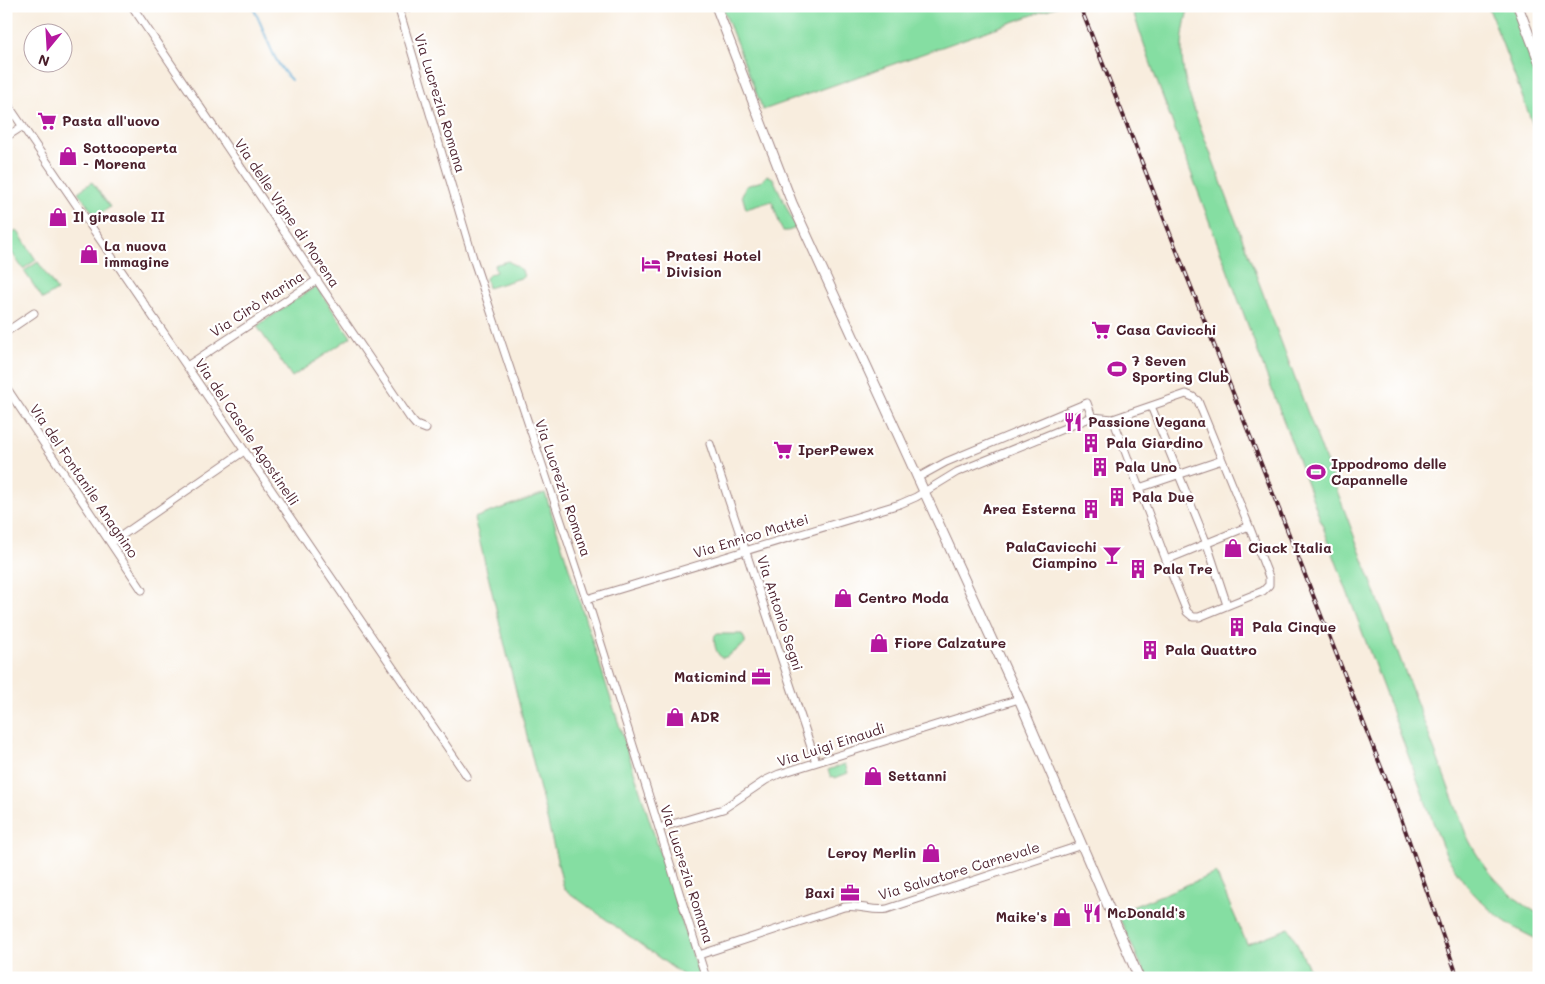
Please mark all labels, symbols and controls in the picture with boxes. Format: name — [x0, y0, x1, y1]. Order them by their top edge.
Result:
north arrow — [22, 22, 72, 72]
street label: Via Lucrezia Romana — [410, 31, 471, 175]
text: N — [36, 50, 52, 72]
supermarket icon: Pasta all'uovo — [36, 110, 58, 132]
place label: Pasta all'uovo — [62, 111, 160, 130]
street label: Via delle Vigne di Morena — [230, 135, 344, 291]
place label: Sottocoperta - Morena — [83, 138, 178, 173]
shop icon: Sottocoperta - Morena — [57, 145, 79, 167]
shop icon: Il girasole II — [47, 206, 69, 228]
place label: Il girasole II — [73, 207, 165, 226]
place label: La nuova immagine — [104, 236, 169, 271]
shop icon: La nuova immagine — [78, 243, 100, 265]
place label: Pratesi Hotel Division — [666, 246, 761, 281]
hotel icon: Pratesi Hotel Division — [640, 253, 662, 275]
street label: Via Cirò Marina — [206, 266, 307, 341]
supermarket icon: Casa Cavicchi — [1090, 319, 1112, 341]
place label: Casa Cavicchi — [1116, 320, 1217, 339]
place label: 7 Seven Sporting Club — [1132, 351, 1229, 386]
street label: Via del Casale Agostinelli — [191, 354, 304, 509]
sports icon: 7 Seven Sporting Club — [1106, 358, 1128, 380]
street label: Via del Fontanile Anagnino — [26, 400, 143, 561]
restaurant icon: Passione Vegana — [1062, 411, 1084, 433]
place label: Passione Vegana — [1088, 412, 1207, 431]
street label: Via Lucrezia Romana — [531, 417, 596, 559]
building icon: Pala Giardino — [1080, 432, 1102, 454]
place label: Pala Giardino — [1106, 433, 1204, 452]
supermarket icon: IperPewex — [772, 439, 794, 461]
place label: IperPewex — [798, 440, 874, 459]
place label: Ippodromo delle Capannelle — [1331, 454, 1447, 489]
building icon: Pala Uno — [1089, 456, 1111, 478]
place label: Pala Uno — [1115, 457, 1177, 476]
sports icon: Ippodromo delle Capannelle — [1305, 461, 1327, 483]
building icon: Pala Due — [1106, 486, 1128, 508]
place label: Pala Due — [1132, 487, 1194, 506]
building icon: Area Esterna — [1080, 498, 1102, 520]
place label: Area Esterna — [982, 499, 1076, 518]
street label: Via Enrico Mattei — [691, 509, 811, 562]
place label: PalaCavicchi Ciampino — [1006, 537, 1097, 572]
shop icon: Ciack Italia — [1222, 537, 1244, 559]
place label: Ciack Italia — [1248, 538, 1332, 557]
bar icon: PalaCavicchi Ciampino — [1101, 544, 1123, 566]
street label: Via Antonio Segni — [753, 553, 808, 673]
building icon: Pala Tre — [1127, 558, 1149, 580]
place label: Pala Tre — [1153, 559, 1213, 578]
shop icon: Centro Moda — [832, 587, 854, 609]
place label: Centro Moda — [858, 588, 950, 607]
building icon: Pala Cinque — [1226, 616, 1248, 638]
place label: Pala Cinque — [1252, 617, 1336, 636]
shop icon: Fiore Calzature — [868, 632, 890, 654]
place label: Fiore Calzature — [894, 633, 1006, 652]
building icon: Pala Quattro — [1139, 639, 1161, 661]
place label: Pala Quattro — [1165, 640, 1257, 659]
office icon: Maticmind — [750, 666, 772, 688]
place label: Maticmind — [674, 667, 746, 686]
shop icon: ADR — [664, 706, 686, 728]
place label: ADR — [690, 707, 719, 726]
street label: Via Luigi Einaudi — [775, 718, 887, 771]
shop icon: Settanni — [862, 765, 884, 787]
place label: Settanni — [888, 766, 947, 785]
street label: Via Lucrezia Romana — [656, 802, 719, 945]
street label: Via Salvatore Carnevale — [876, 837, 1042, 904]
shop icon: Leroy Merlin — [920, 842, 942, 864]
place label: Leroy Merlin — [828, 843, 916, 862]
office icon: Baxi — [839, 882, 861, 904]
place label: Baxi — [805, 883, 835, 902]
restaurant icon: McDonald's — [1081, 902, 1103, 924]
place label: McDonald's — [1107, 903, 1185, 922]
shop icon: Maike's — [1051, 906, 1073, 928]
place label: Maike's — [996, 907, 1047, 926]

